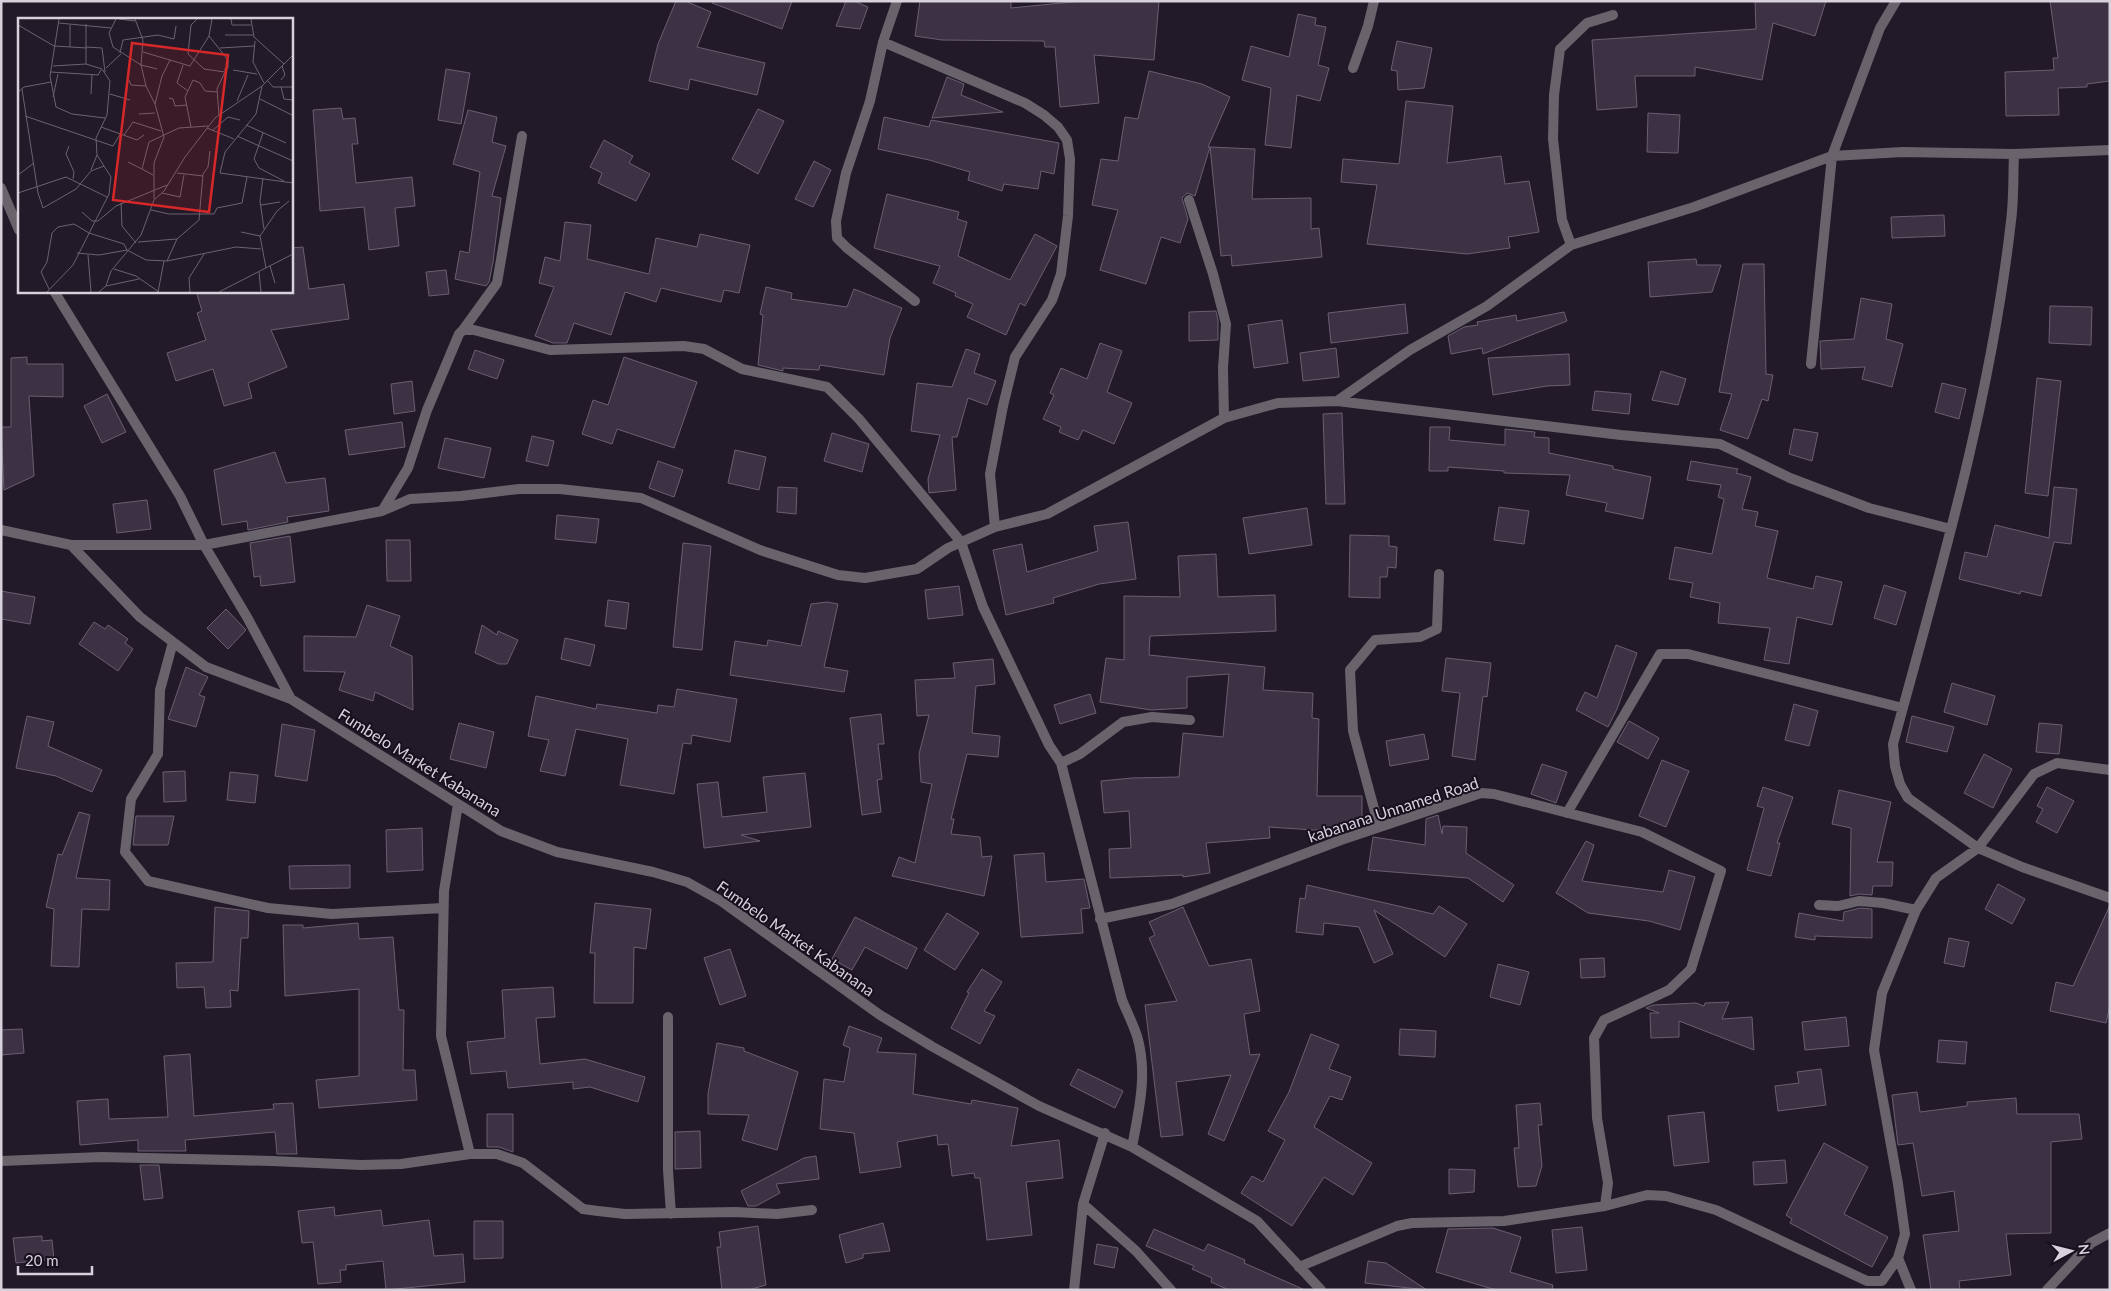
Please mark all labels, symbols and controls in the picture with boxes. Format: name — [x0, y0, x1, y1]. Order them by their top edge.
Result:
inset map — [18, 18, 292, 292]
street label: Fumbelo Market Kabanana — [335, 704, 505, 820]
street label: kabanana Unnamed Road — [1305, 772, 1481, 846]
street label: Fumbelo Market Kabanana — [713, 876, 879, 1000]
north arrow — [2046, 1226, 2096, 1276]
text: N — [2075, 1243, 2093, 1256]
scale bar — [18, 1244, 91, 1276]
text: 20 m — [25, 1251, 59, 1269]

